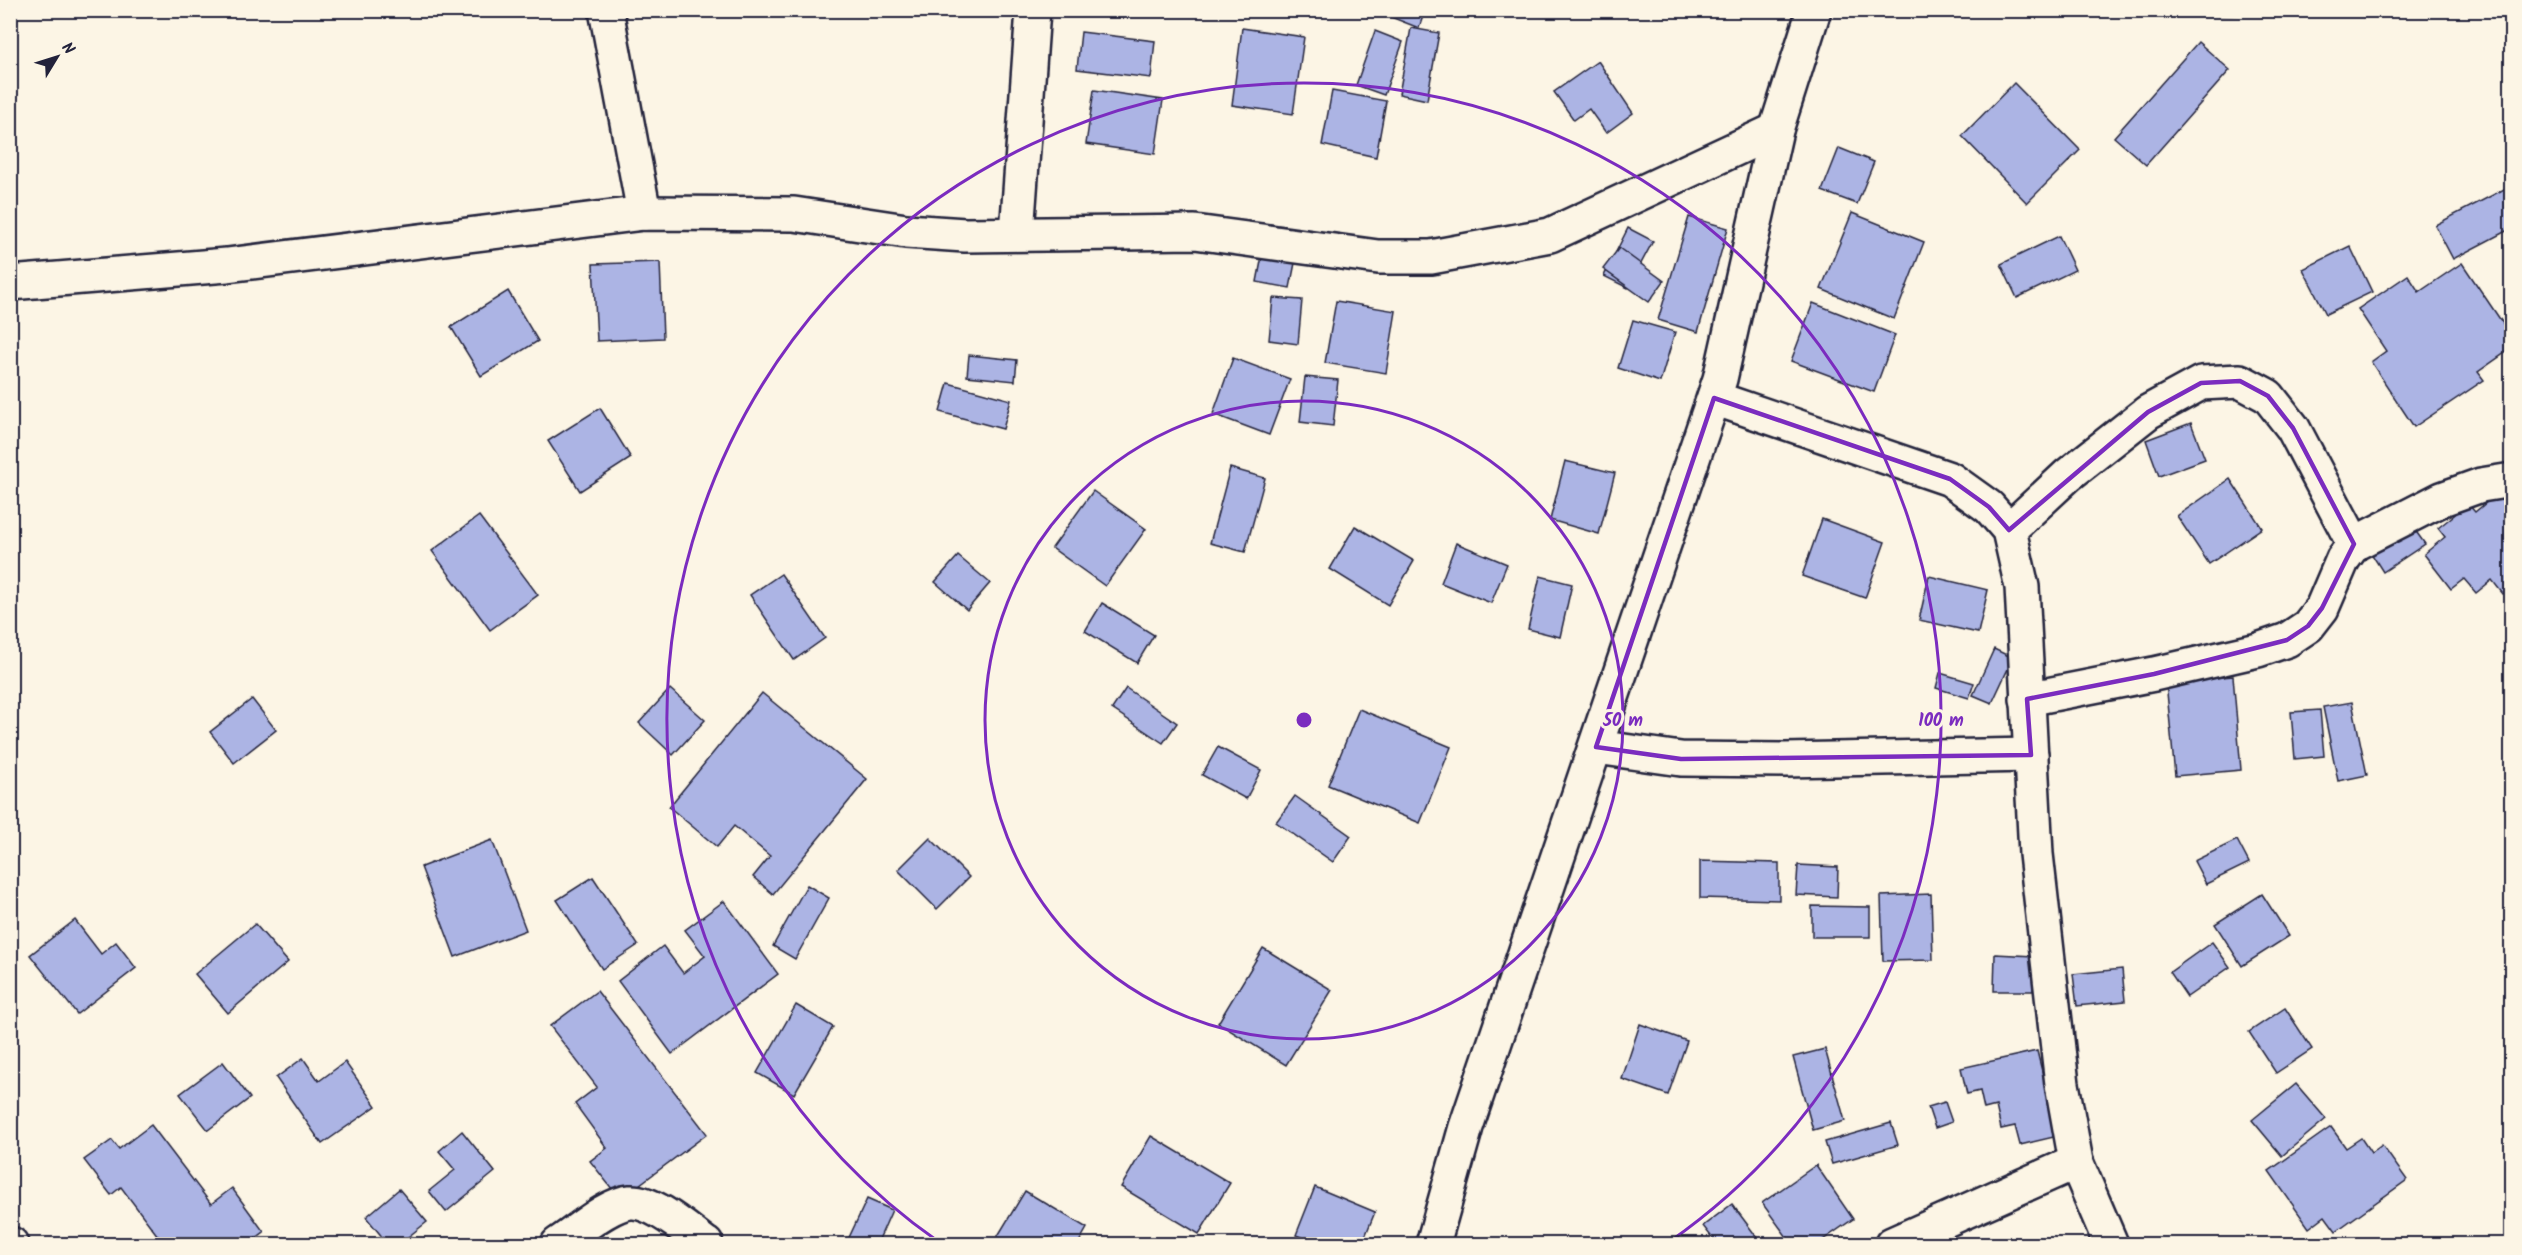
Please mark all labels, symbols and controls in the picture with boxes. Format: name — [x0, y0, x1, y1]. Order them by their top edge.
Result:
north arrow — [27, 27, 87, 87]
text: N — [55, 37, 81, 60]
text: 50 m — [1602, 707, 1643, 736]
text: 100 m — [1918, 707, 1964, 736]
centre of rings — [1294, 710, 1314, 730]

